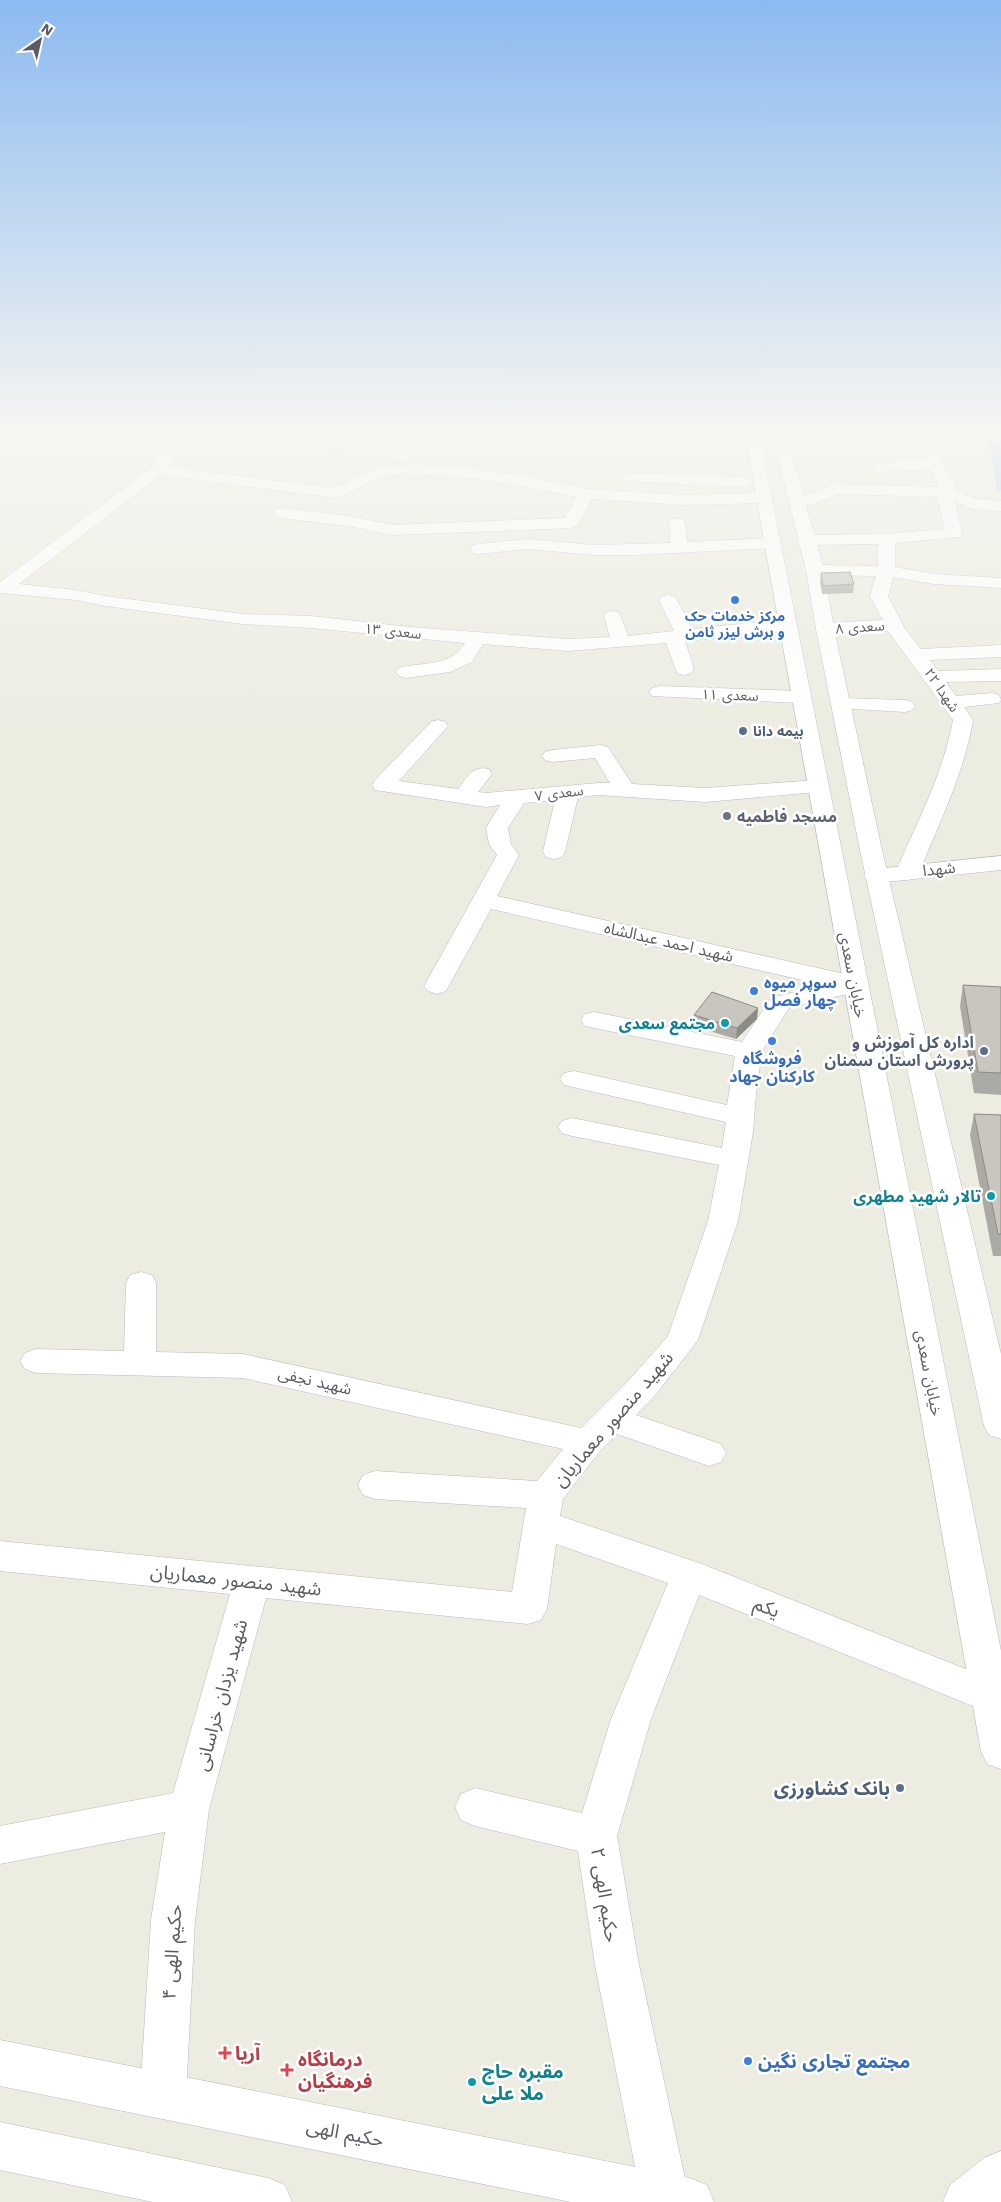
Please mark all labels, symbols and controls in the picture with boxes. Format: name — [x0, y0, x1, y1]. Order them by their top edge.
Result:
north arrow — [15, 15, 65, 65]
text: N — [38, 20, 56, 39]
marker: مرکز خدمات حک و برش لیزر ثامن — [729, 594, 741, 606]
place label: مرکز خدمات حک و برش لیزر ثامن — [685, 608, 785, 641]
street label: سعدی ۸ — [835, 617, 885, 638]
street label: سعدی ۱۳ — [364, 620, 422, 643]
street label: شهدا ۲۲ — [920, 665, 963, 716]
street label: سعدی ۱۱ — [701, 686, 759, 705]
place label: بیمه دانا — [753, 723, 804, 739]
marker: بیمه دانا — [737, 725, 749, 737]
street label: سعدی ۷ — [534, 782, 585, 805]
place label: مسجد فاطمیه — [737, 807, 837, 826]
marker: مسجد فاطمیه — [721, 810, 733, 822]
street label: شهدا — [922, 858, 956, 880]
street label: شهید احمد عبدالشاه — [603, 918, 735, 966]
street label: خیابان سعدی — [835, 930, 871, 1020]
place label: سوپر میوه چهار فصل — [764, 973, 837, 1010]
marker: سوپر میوه چهار فصل — [748, 985, 760, 997]
place label: مجتمع سعدی — [619, 1014, 715, 1036]
marker: مجتمع سعدی — [719, 1017, 731, 1029]
place label: اداره کل آموزش و پرورش استان سمنان — [825, 1032, 974, 1070]
marker: فروشگاه کارکنان جهاد — [766, 1035, 778, 1047]
marker: اداره کل آموزش و پرورش استان سمنان — [978, 1045, 990, 1057]
place label: فروشگاه کارکنان جهاد — [729, 1049, 816, 1086]
place label: تالار شهید مطهری — [853, 1187, 981, 1206]
marker: تالار شهید مطهری — [985, 1190, 997, 1202]
street label: خیابان سعدی — [911, 1328, 947, 1418]
street label: شهید منصور معماریان — [548, 1346, 678, 1492]
street label: شهید نجفی — [276, 1363, 354, 1399]
street label: شهید منصور معماریان — [149, 1560, 323, 1600]
street label: یکم — [750, 1591, 783, 1625]
street label: شهید یزدان خراسانی — [190, 1617, 252, 1773]
place label: بانک کشاورزی — [774, 1777, 890, 1800]
marker: بانک کشاورزی — [894, 1782, 906, 1794]
street label: حکیم الهی ۲ — [583, 1846, 624, 1944]
street label: حکیم الهی ۴ — [157, 1904, 190, 2001]
place label: آریا — [235, 2042, 261, 2065]
marker: آریا — [219, 2047, 231, 2059]
place label: درمانگاه فرهنگیان — [298, 2048, 372, 2093]
place label: مجتمع تجاری نگین — [758, 2050, 910, 2076]
marker: مجتمع تجاری نگین — [742, 2055, 754, 2067]
place label: مقبره حاج ملا علی — [482, 2060, 564, 2105]
marker: درمانگاه فرهنگیان — [280, 2063, 294, 2077]
marker: مقبره حاج ملا علی — [466, 2076, 478, 2088]
street label: حکیم الهی — [304, 2114, 386, 2155]

